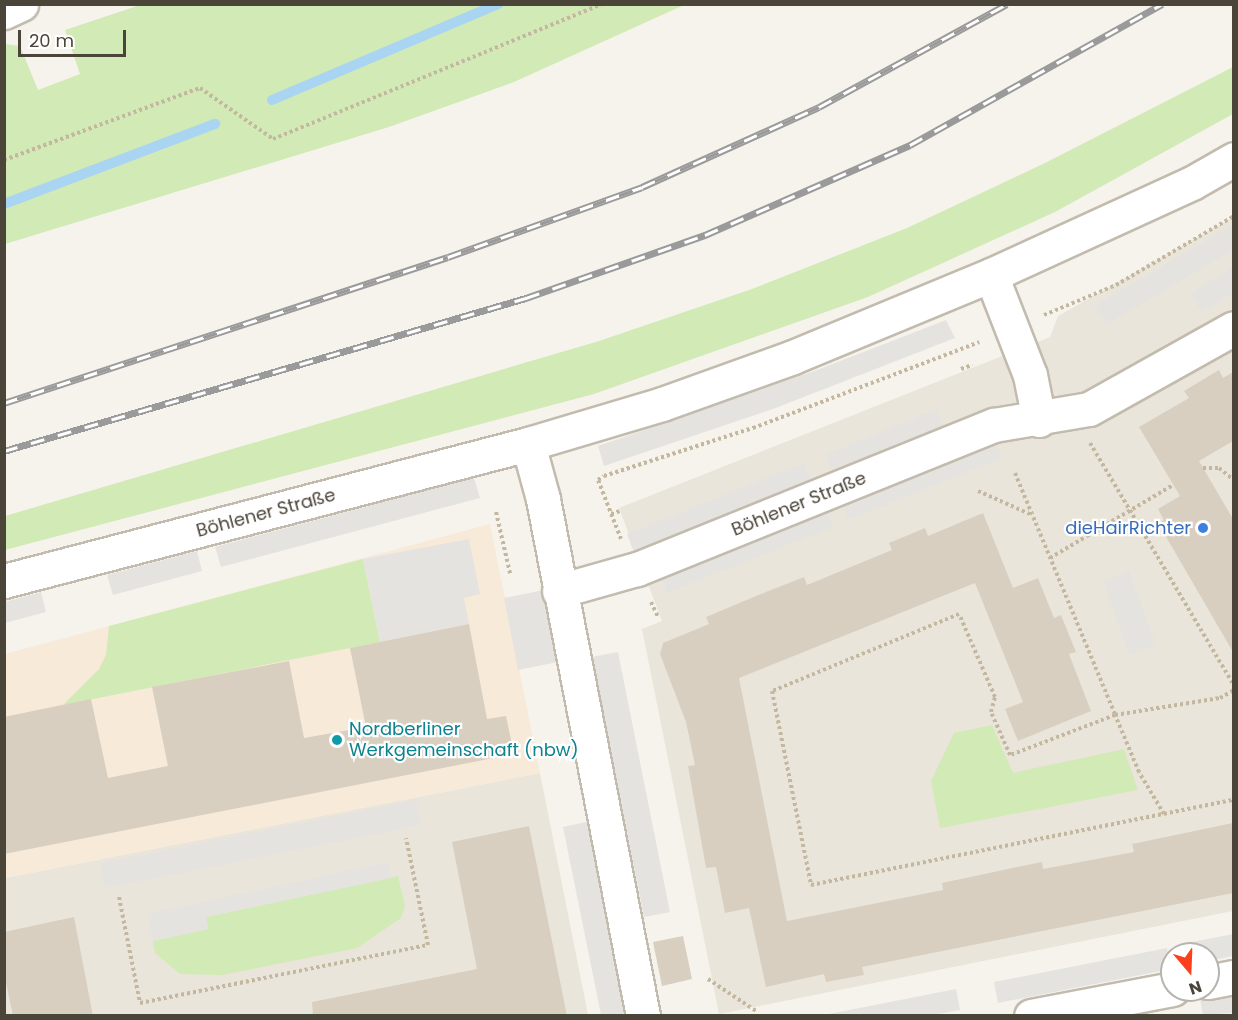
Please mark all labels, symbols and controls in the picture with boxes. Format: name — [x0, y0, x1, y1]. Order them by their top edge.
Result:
scale bar — [21, 18, 129, 56]
text: 20 m — [29, 28, 74, 53]
street label: Böhlener Straße — [729, 467, 869, 541]
street label: Böhlener Straße — [194, 484, 338, 542]
place label: dieHairRichter — [1065, 517, 1191, 539]
marker: dieHairRichter — [1196, 521, 1210, 535]
place label: Nordberliner Werkgemeinschaft (nbw) — [349, 719, 579, 762]
marker: Nordberliner Werkgemeinschaft (nbw) — [330, 733, 344, 747]
north arrow — [1160, 942, 1220, 1002]
text: N — [1186, 975, 1205, 1000]

